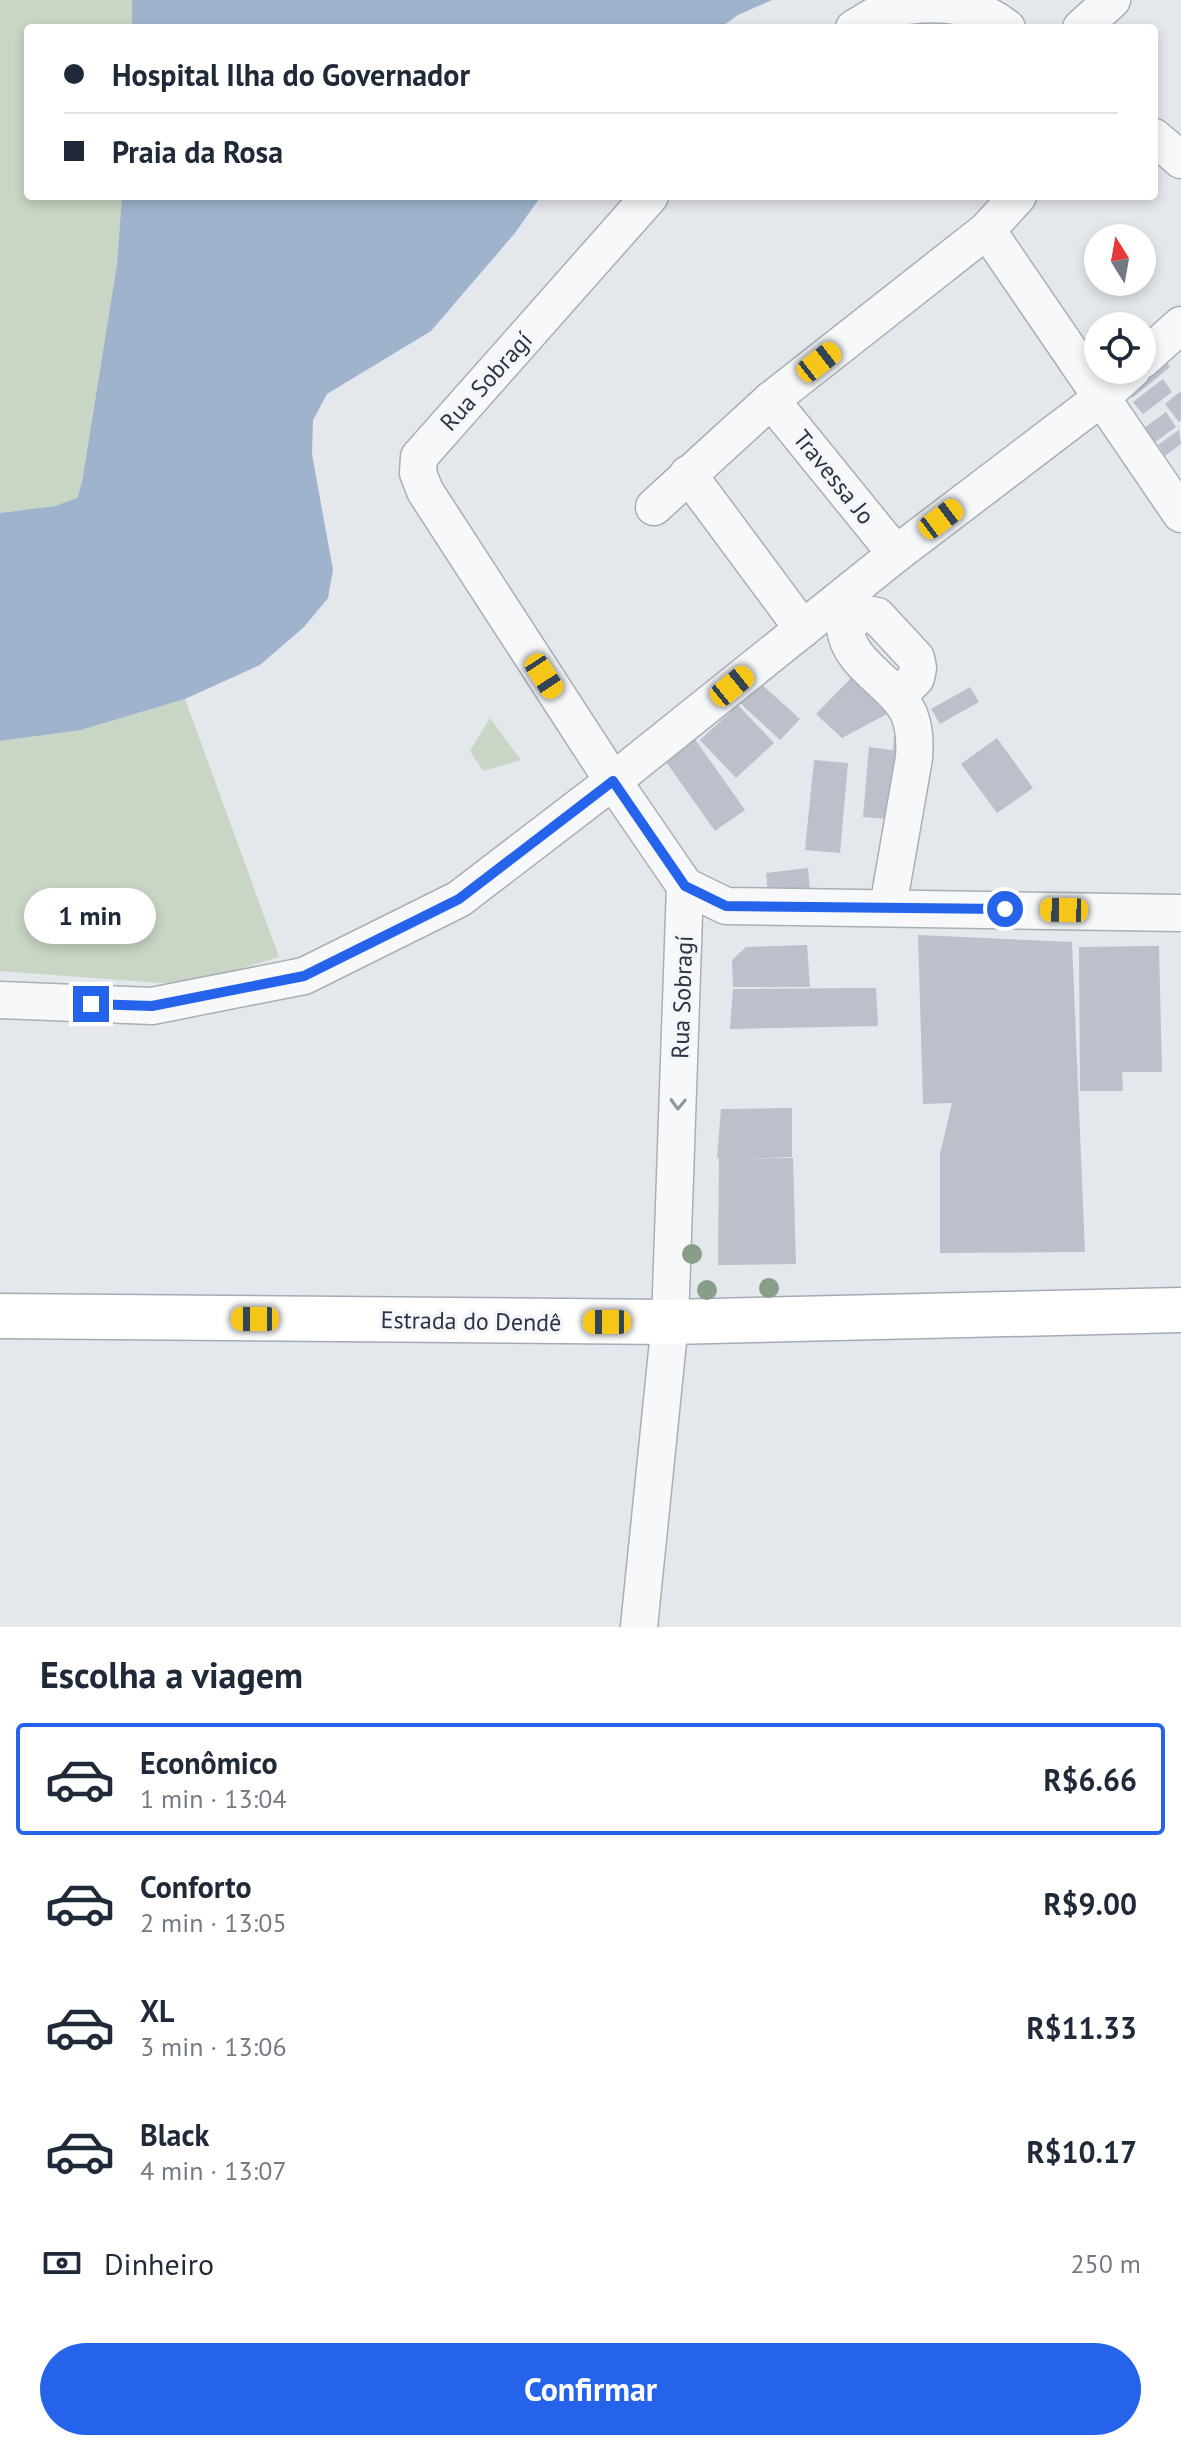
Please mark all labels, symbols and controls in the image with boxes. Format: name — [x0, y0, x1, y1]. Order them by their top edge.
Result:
text: Hospital Ilha do Governador — [112, 55, 470, 94]
text: Praia da Rosa — [112, 132, 283, 171]
north arrow — [1084, 224, 1156, 296]
map controls — [1084, 224, 1156, 384]
button: locate — [1084, 312, 1156, 384]
street label: Rua Sobragí — [433, 325, 539, 437]
car — [793, 338, 845, 386]
street label: Travessa Jo — [786, 423, 882, 531]
car — [915, 495, 967, 543]
car — [521, 649, 567, 703]
car — [706, 662, 758, 710]
callout: 1 min — [25, 888, 157, 944]
route start — [987, 891, 1023, 927]
car — [1040, 898, 1088, 922]
text: 1 min — [58, 899, 122, 932]
street label: Rua Sobragí — [664, 935, 700, 1059]
route end — [73, 986, 109, 1022]
one-way arrow — [669, 1098, 686, 1111]
street label: Estrada do Dendê — [380, 1304, 562, 1338]
car — [231, 1307, 279, 1331]
car — [583, 1310, 631, 1334]
text: Escolha a viagem — [40, 1651, 303, 1698]
icon: car — [44, 1743, 116, 1815]
text: Econômico — [140, 1743, 278, 1782]
text: R$6.66 — [1044, 1760, 1137, 1799]
text: 1 min · 13:04 — [140, 1782, 287, 1815]
icon: car — [44, 1867, 116, 1939]
text: Conforto — [140, 1867, 252, 1906]
text: R$9.00 — [1044, 1884, 1137, 1923]
text: 2 min · 13:05 — [140, 1906, 287, 1939]
icon: car — [44, 1991, 116, 2063]
text: XL — [140, 1991, 174, 2030]
text: R$11.33 — [1027, 2008, 1137, 2047]
text: 3 min · 13:06 — [140, 2030, 287, 2063]
icon: car — [44, 2115, 116, 2187]
text: Black — [140, 2115, 209, 2154]
text: R$10.17 — [1027, 2132, 1137, 2171]
text: 4 min · 13:07 — [140, 2154, 287, 2187]
icon: cash — [40, 2241, 84, 2285]
text: Dinheiro — [104, 2244, 214, 2283]
text: 250 m — [1070, 2247, 1141, 2280]
button: Confirmar — [40, 2343, 1141, 2435]

